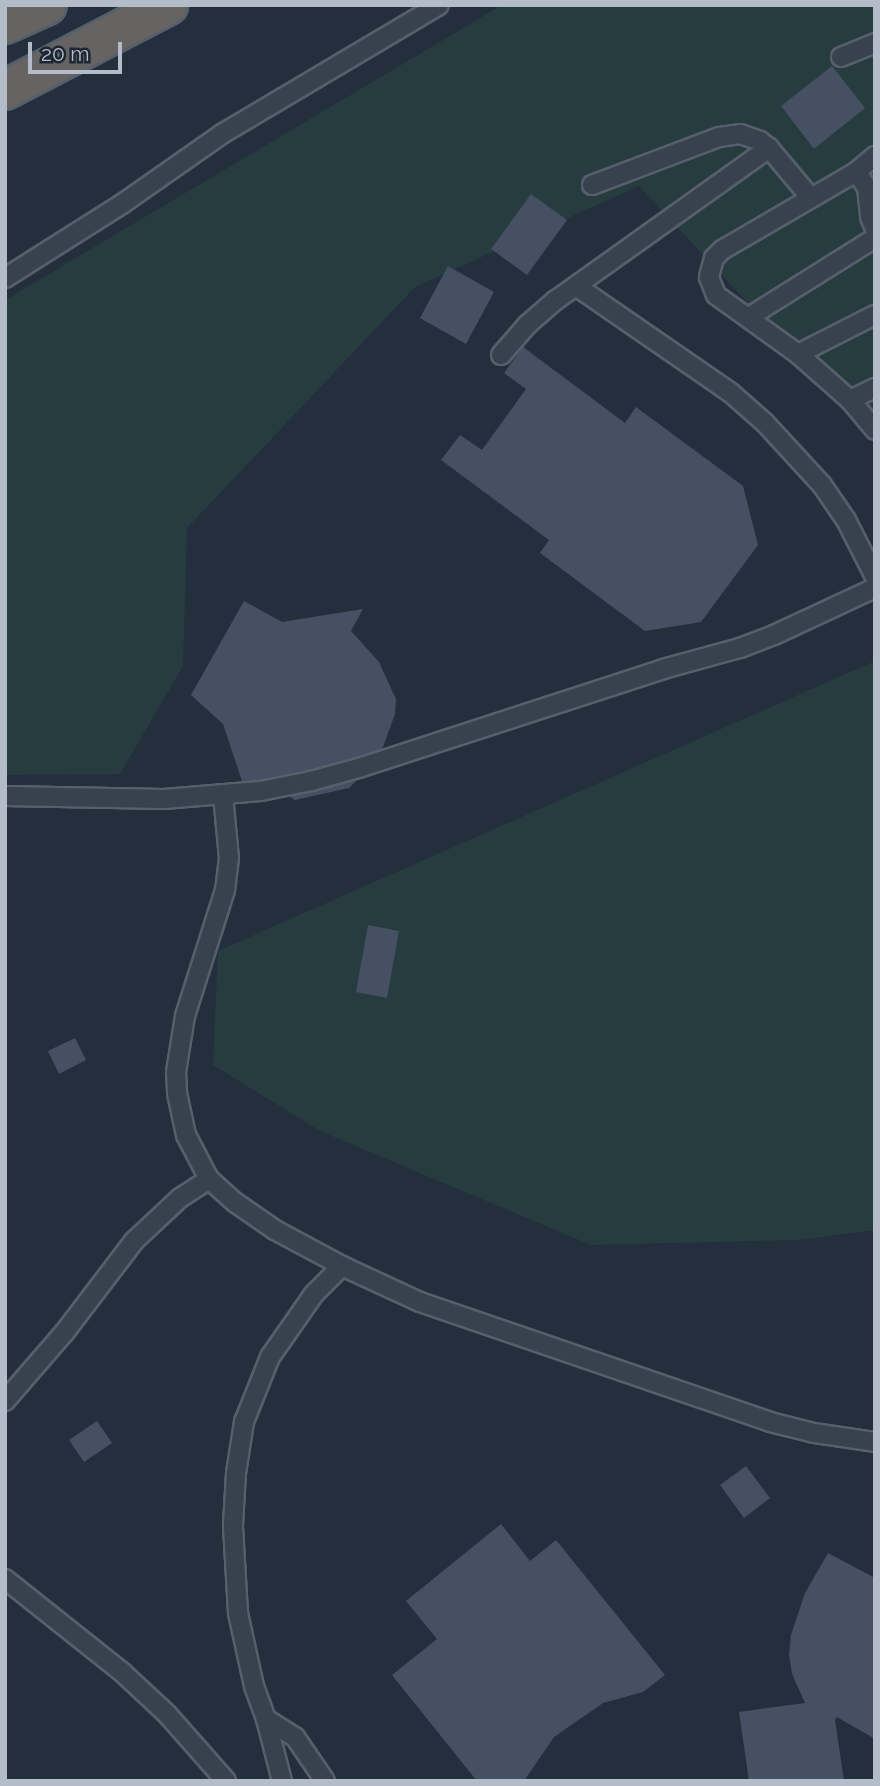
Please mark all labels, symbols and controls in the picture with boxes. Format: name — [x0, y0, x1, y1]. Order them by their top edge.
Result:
scale bar — [32, 28, 126, 72]
text: 20 m — [41, 41, 89, 66]

